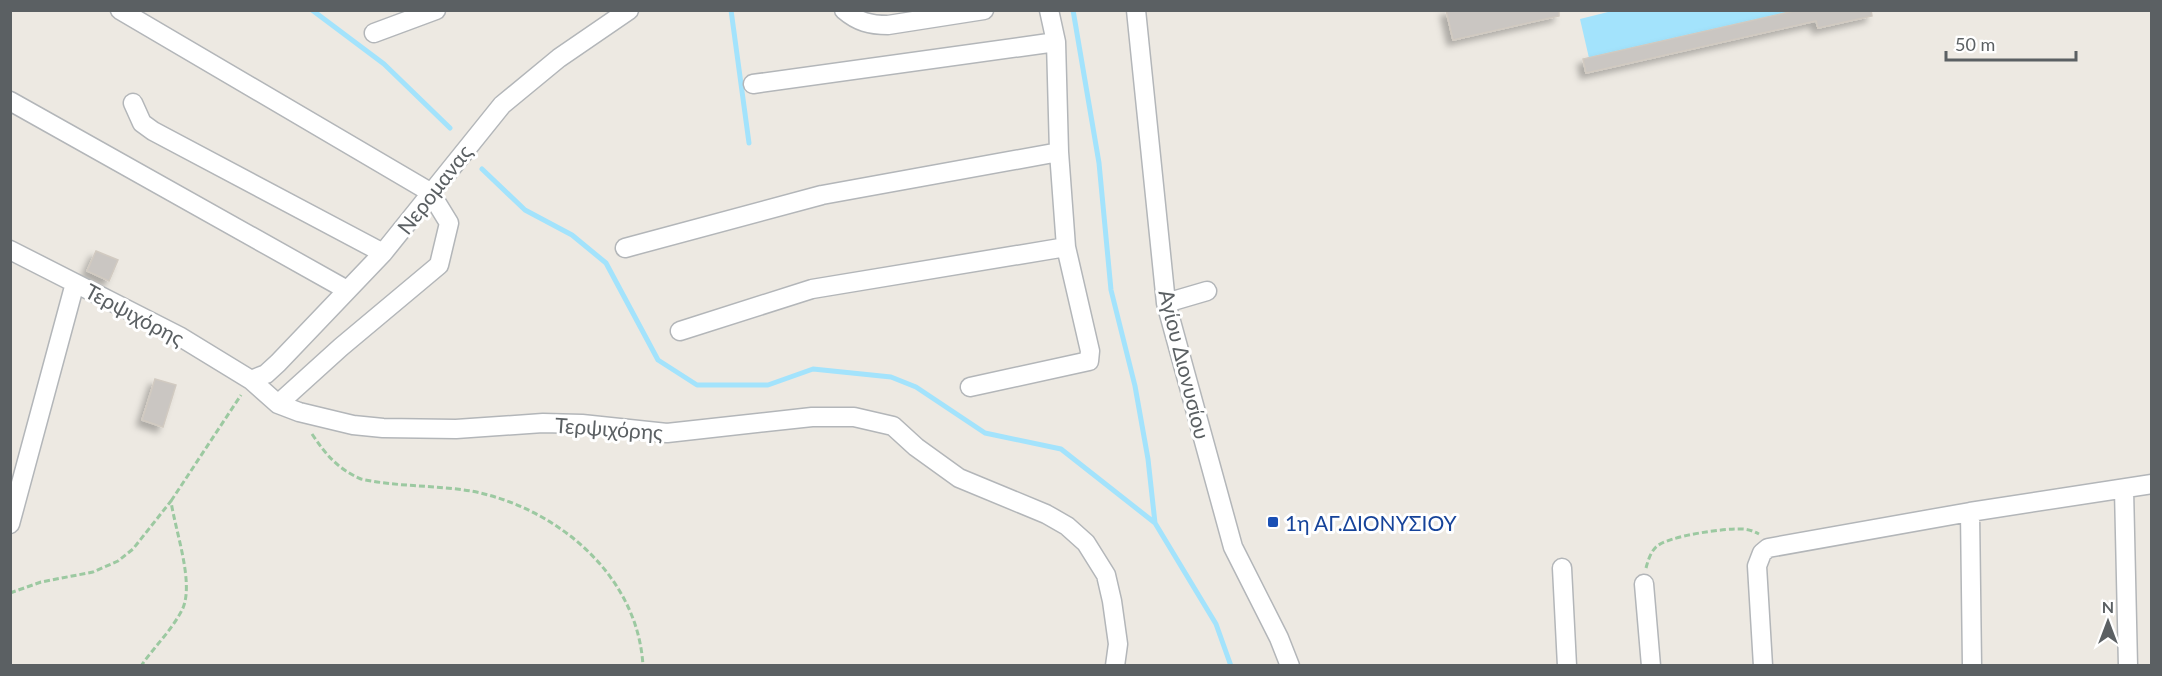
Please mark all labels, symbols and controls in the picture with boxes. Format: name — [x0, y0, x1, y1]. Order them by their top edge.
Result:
scale bar — [1946, 24, 2076, 62]
text: 50 m — [1955, 33, 1995, 55]
street label: Νερομανας — [391, 139, 477, 239]
street label: Τερψιχόρης — [81, 278, 189, 351]
street label: Αγίου Διονυσίου — [1154, 287, 1216, 441]
street label: Τερψιχόρης — [554, 412, 664, 444]
place label: 1η ΑΓ.ΔΙΟΝΥΣΙΟΥ — [1285, 510, 1457, 535]
marker: 1η ΑΓ.ΔΙΟΝΥΣΙΟΥ — [1266, 515, 1280, 529]
north arrow — [2078, 592, 2138, 652]
text: N — [2102, 597, 2114, 616]

